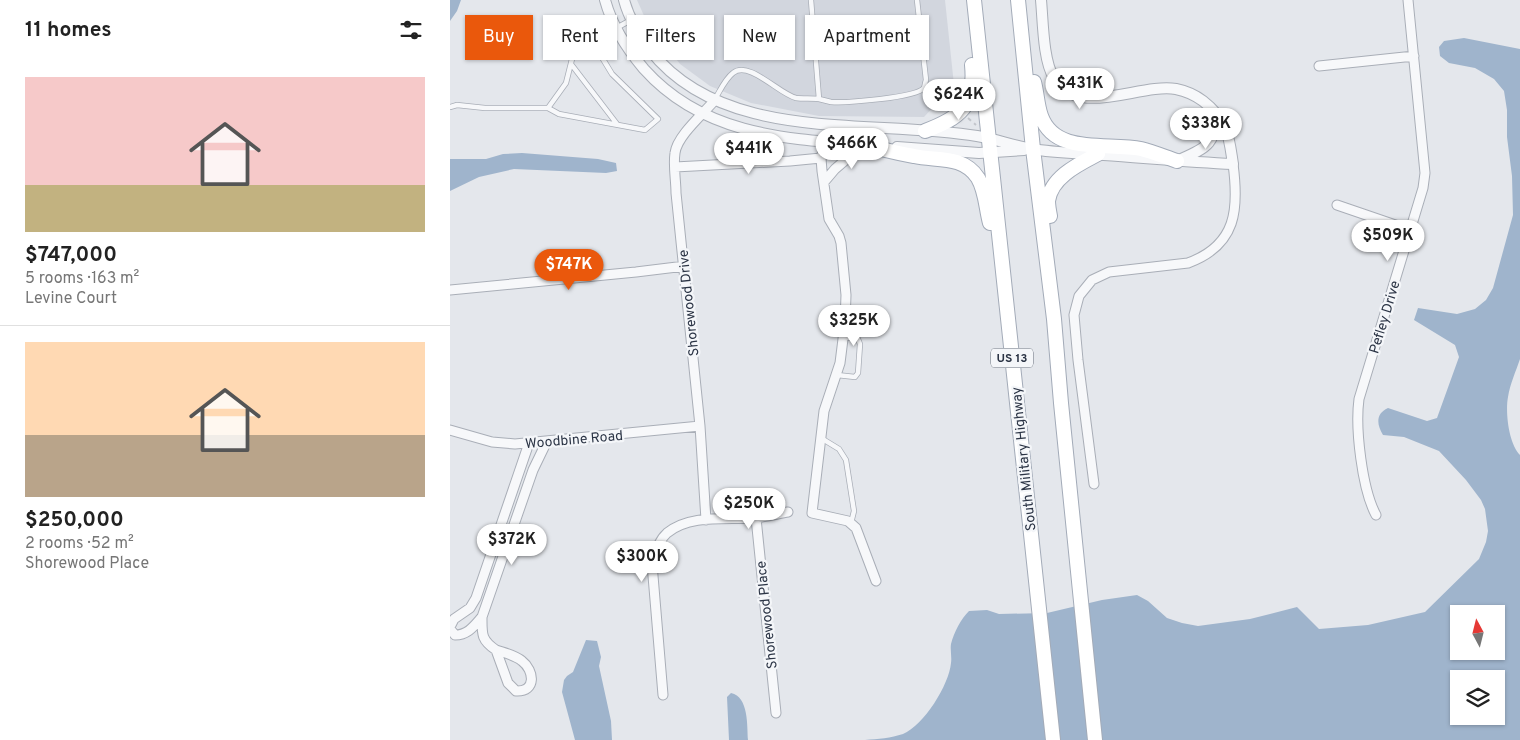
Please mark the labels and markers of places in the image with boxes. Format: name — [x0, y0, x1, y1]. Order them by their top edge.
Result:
pin: $431K — [1045, 68, 1115, 110]
pin: $624K — [924, 78, 994, 121]
pin: $338K — [1171, 108, 1241, 150]
pin: $466K — [817, 128, 887, 170]
pin: $441K — [714, 132, 784, 175]
pin: $509K — [1353, 220, 1423, 262]
pin: $747K — [534, 248, 604, 291]
pin: $325K — [819, 304, 889, 347]
pin: $250K — [714, 488, 784, 530]
pin: $372K — [477, 524, 547, 566]
pin: $300K — [607, 540, 677, 583]

